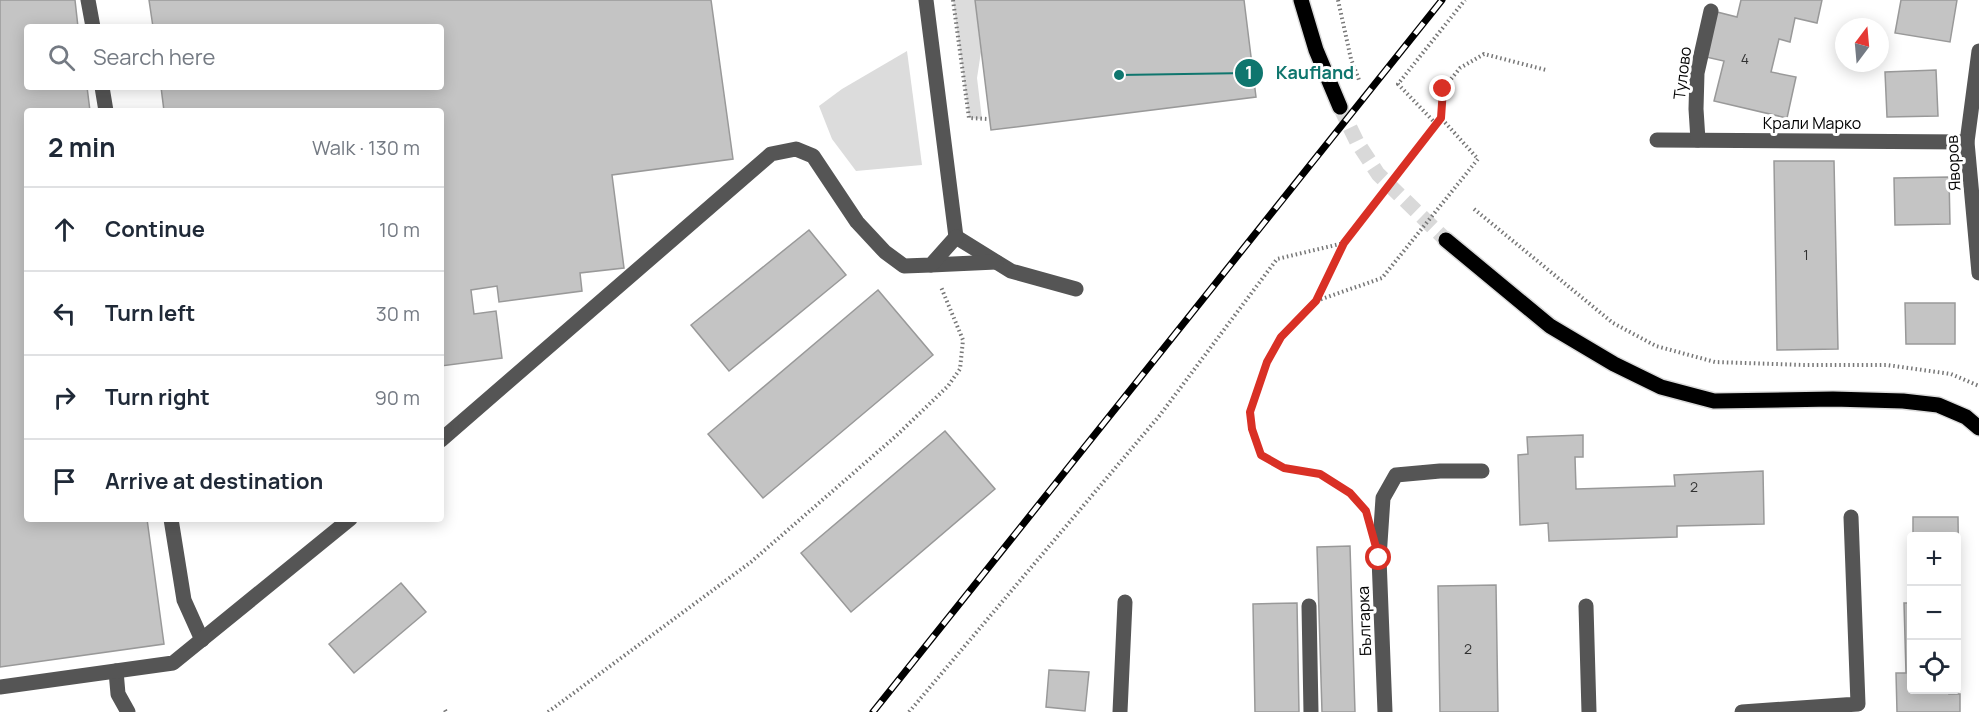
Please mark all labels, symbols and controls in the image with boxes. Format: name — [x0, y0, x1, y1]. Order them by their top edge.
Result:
north arrow — [1835, 18, 1889, 72]
search box — [24, 24, 444, 90]
icon: search — [45, 41, 78, 74]
text: Search here — [93, 42, 215, 72]
street label: Тулово — [1668, 45, 1696, 101]
house number: 4 — [1741, 49, 1749, 68]
callout: Kaufland — [1234, 55, 1366, 91]
text: 1 — [1245, 60, 1253, 84]
text: Kaufland — [1276, 60, 1354, 84]
route end — [1429, 75, 1455, 101]
street label: Крали Марко — [1763, 112, 1861, 134]
text: 2 min — [48, 129, 116, 165]
text: Walk · 130 m — [312, 134, 420, 161]
street label: Яворов — [1941, 134, 1965, 191]
icon: ahead — [48, 213, 81, 246]
text: Continue — [105, 214, 205, 244]
text: 10 m — [379, 216, 420, 243]
house number: 1 — [1803, 245, 1809, 264]
icon: left — [48, 297, 81, 330]
text: Turn left — [105, 298, 195, 328]
text: 30 m — [376, 300, 420, 327]
icon: right — [48, 381, 81, 414]
text: Turn right — [105, 382, 210, 412]
text: 90 m — [374, 384, 420, 411]
icon: arrive — [48, 465, 81, 498]
text: Arrive at destination — [105, 466, 323, 496]
house number: 2 — [1690, 477, 1698, 496]
map controls — [1907, 532, 1961, 694]
button: + — [1907, 532, 1961, 586]
route start — [1365, 544, 1391, 570]
street label: Българка — [1352, 586, 1376, 656]
button: − — [1907, 586, 1961, 640]
house number: 2 — [1464, 639, 1472, 658]
button: locate — [1907, 640, 1961, 694]

